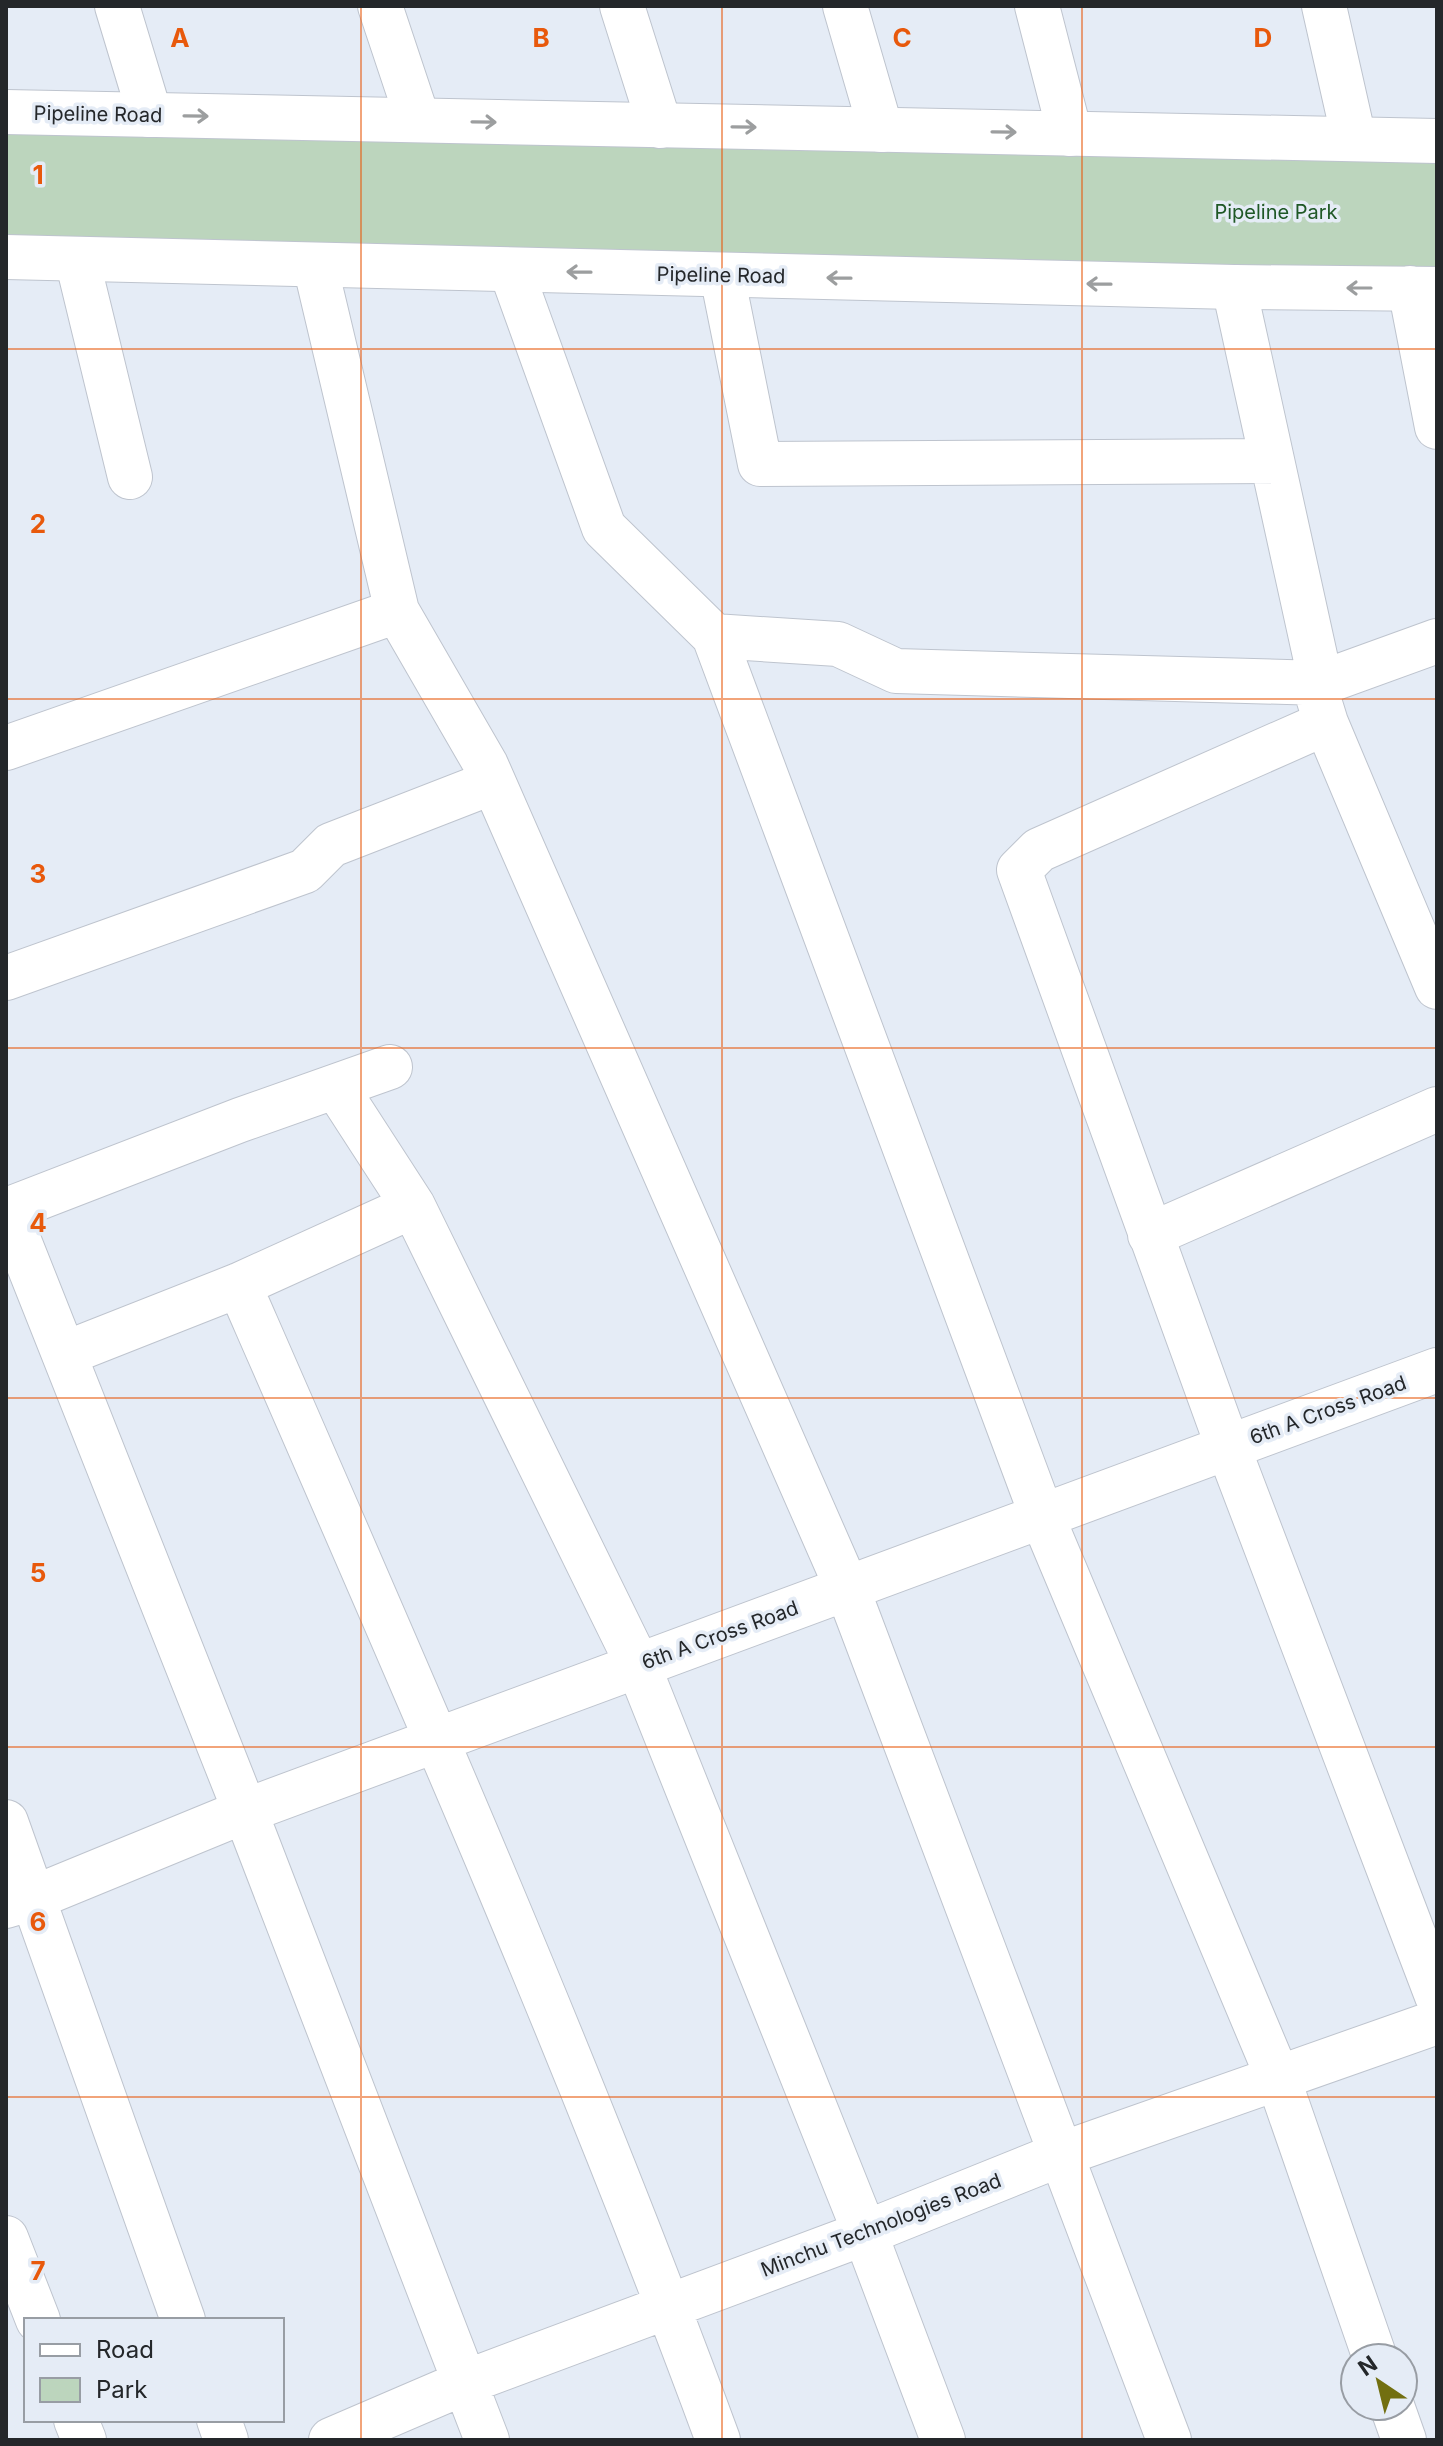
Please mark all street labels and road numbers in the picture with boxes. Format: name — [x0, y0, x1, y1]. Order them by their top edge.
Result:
street label: Pipeline Road — [34, 101, 162, 127]
street label: Pipeline Road — [657, 262, 785, 288]
street label: 6th A Cross Road — [1247, 1371, 1409, 1449]
street label: 6th A Cross Road — [639, 1596, 801, 1674]
street label: Minchu Technologies Road — [757, 2168, 1005, 2282]

